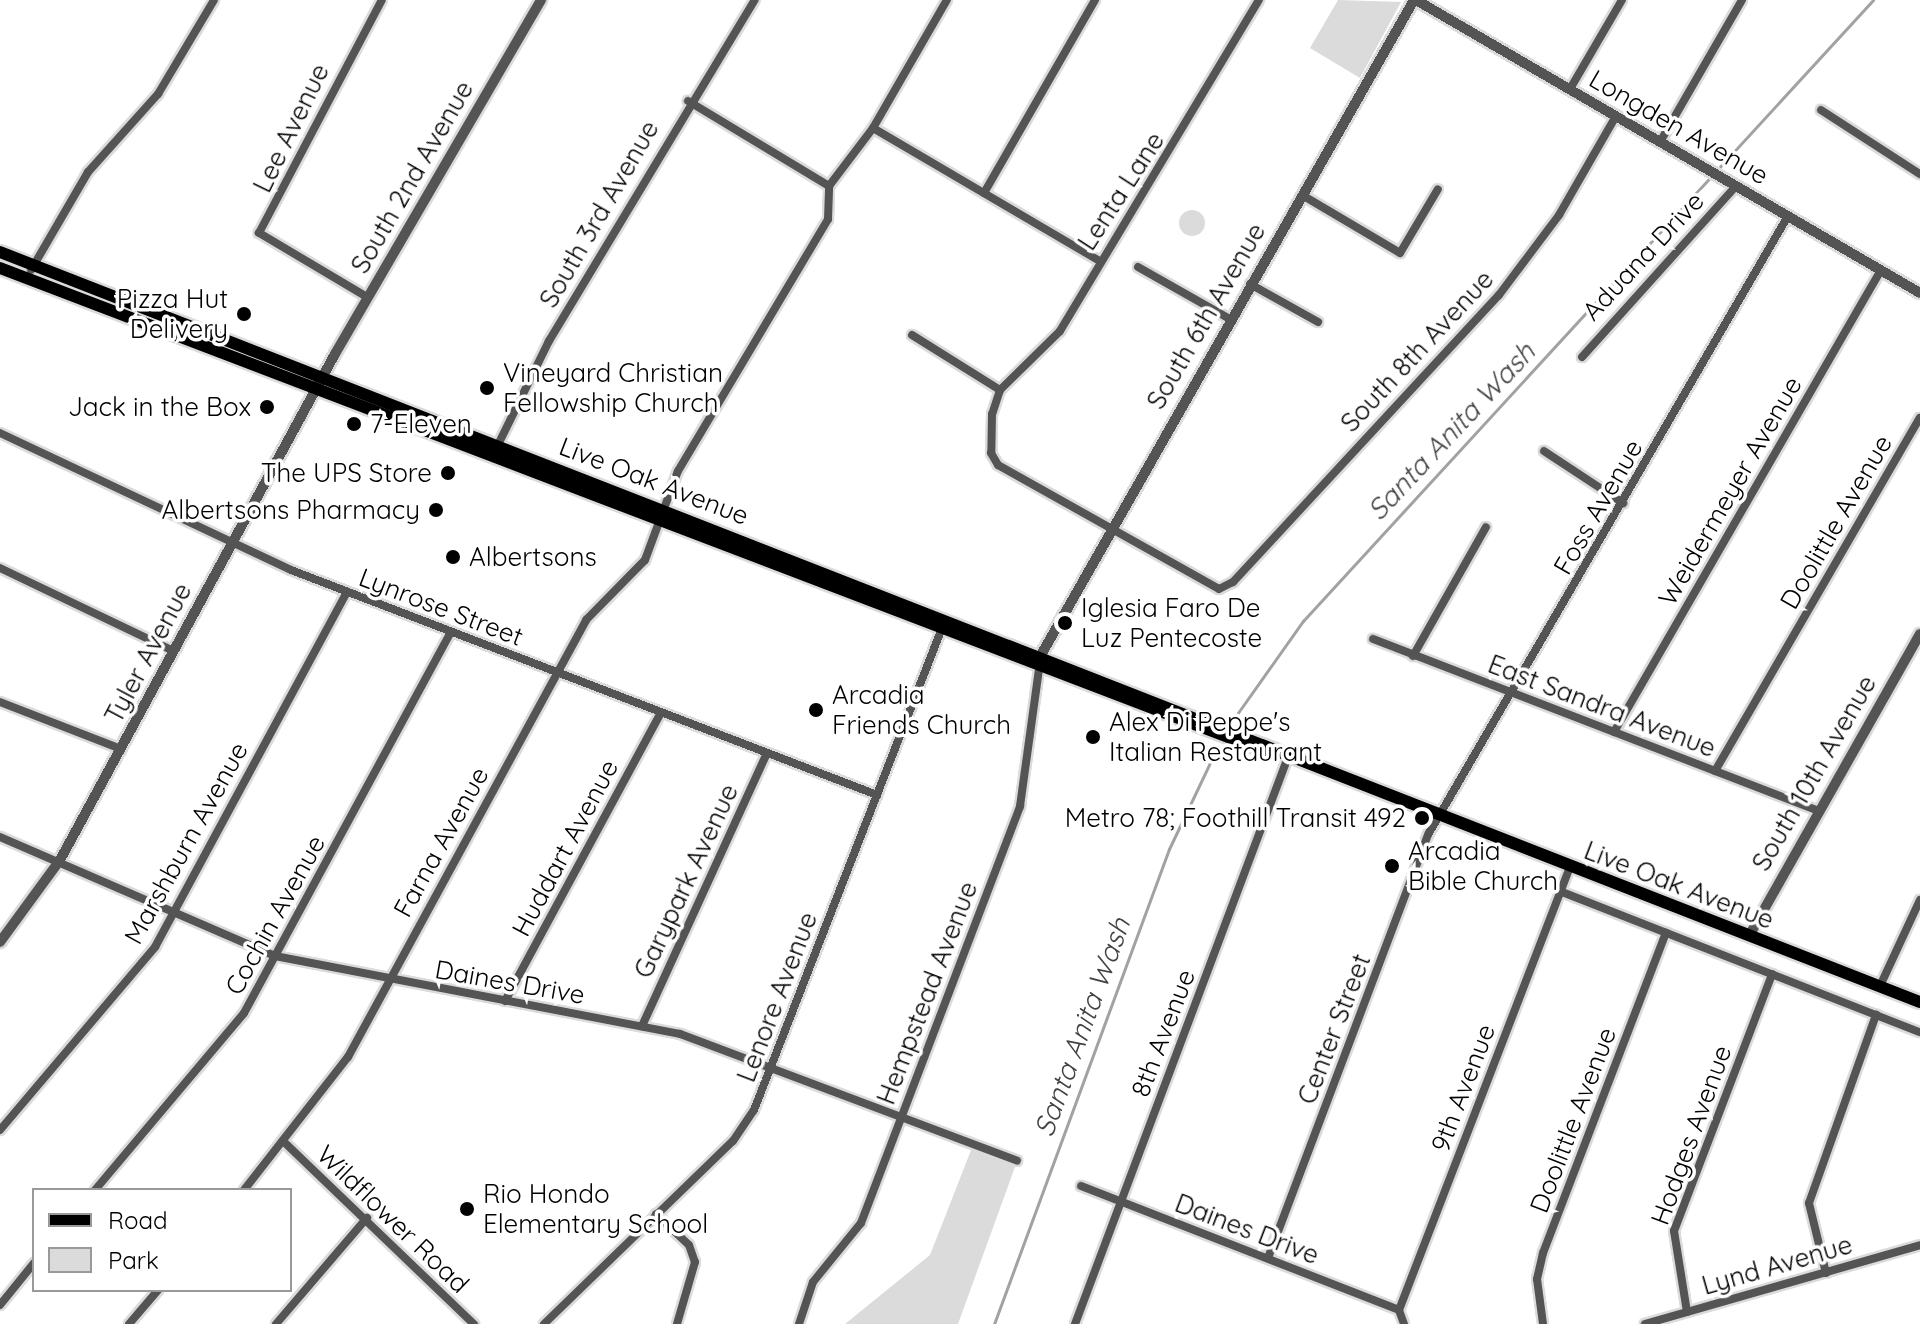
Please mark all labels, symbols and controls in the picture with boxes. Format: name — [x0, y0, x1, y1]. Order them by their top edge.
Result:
street label: Lee Avenue — [246, 59, 336, 197]
street label: Longden Avenue — [1584, 63, 1774, 191]
street label: South 2nd Avenue — [344, 75, 480, 279]
street label: South 3rd Avenue — [533, 115, 665, 313]
street label: Lenta Lane — [1071, 126, 1171, 256]
street label: Aduana Drive — [1576, 185, 1710, 327]
street label: South 6th Avenue — [1140, 218, 1272, 414]
street label: South 8th Avenue — [1334, 264, 1500, 438]
place label: Pizza Hut Delivery — [117, 283, 228, 344]
marker: Pizza Hut Delivery — [235, 305, 253, 323]
water label: Santa Anita Wash — [1360, 335, 1542, 527]
place label: Vineyard Christian Fellowship Church — [503, 357, 723, 418]
street label: Weidermeyer Avenue — [1652, 371, 1808, 611]
marker: Vineyard Christian Fellowship Church — [478, 379, 496, 397]
place label: Jack in the Box — [68, 391, 251, 423]
marker: Jack in the Box — [258, 398, 276, 416]
place label: 7-Eleven — [370, 408, 472, 440]
marker: 7-Eleven — [345, 415, 363, 433]
street label: Doolittle Avenue — [1774, 429, 1898, 615]
street label: Live Oak Avenue — [555, 431, 753, 531]
street label: Foss Avenue — [1547, 434, 1649, 580]
place label: The UPS Store — [261, 457, 432, 489]
marker: The UPS Store — [439, 464, 457, 482]
place label: Albertsons Pharmacy — [161, 494, 420, 526]
marker: Albertsons Pharmacy — [427, 501, 445, 519]
place label: Albertsons — [469, 541, 597, 573]
marker: Albertsons — [444, 548, 462, 566]
street label: Lynrose Street — [355, 561, 527, 653]
street label: Tyler Avenue — [98, 577, 198, 729]
place label: Iglesia Faro De Luz Pentecoste — [1081, 592, 1262, 654]
marker: Iglesia Faro De Luz Pentecoste — [1056, 614, 1074, 632]
street label: East Sandra Avenue — [1484, 648, 1720, 764]
street label: South 10th Avenue — [1745, 670, 1883, 876]
place label: Arcadia Friends Church — [832, 679, 1011, 740]
marker: Arcadia Friends Church — [807, 701, 825, 719]
place label: Alex Di Peppe's Italian Restaurant — [1109, 706, 1322, 768]
marker: Alex Di Peppe's Italian Restaurant — [1084, 728, 1102, 746]
street label: Marshburn Avenue — [118, 737, 254, 949]
street label: Huddart Avenue — [505, 754, 625, 942]
street label: Farna Avenue — [387, 762, 495, 922]
street label: Garypark Avenue — [627, 779, 745, 983]
place label: Metro 78; Foothill Transit 492 — [1065, 802, 1406, 834]
marker: Metro 78; Foothill Transit 492 — [1413, 809, 1431, 827]
street label: Cochin Avenue — [218, 830, 332, 1000]
place label: Arcadia Bible Church — [1408, 835, 1558, 896]
street label: Live Oak Avenue — [1580, 835, 1778, 935]
marker: Arcadia Bible Church — [1383, 857, 1401, 875]
street label: Hempstead Avenue — [870, 877, 984, 1109]
street label: Lenore Avenue — [730, 908, 824, 1086]
water label: Santa Anita Wash — [1027, 913, 1137, 1141]
street label: Center Street — [1291, 950, 1377, 1108]
street label: Daines Drive — [433, 953, 587, 1011]
street label: 8th Avenue — [1124, 965, 1202, 1101]
street label: 9th Avenue — [1424, 1020, 1502, 1156]
street label: Doolittle Avenue — [1523, 1023, 1623, 1217]
street label: Hodges Avenue — [1644, 1041, 1738, 1229]
street label: Wildflower Road — [311, 1139, 475, 1299]
place label: Rio Hondo Elementary School — [483, 1178, 708, 1240]
street label: Daines Drive — [1171, 1187, 1323, 1271]
legend — [32, 1188, 292, 1292]
marker: Rio Hondo Elementary School — [458, 1200, 476, 1218]
text: Road — [108, 1205, 168, 1235]
street label: Lynd Avenue — [1698, 1229, 1856, 1301]
text: Park — [108, 1245, 159, 1275]

